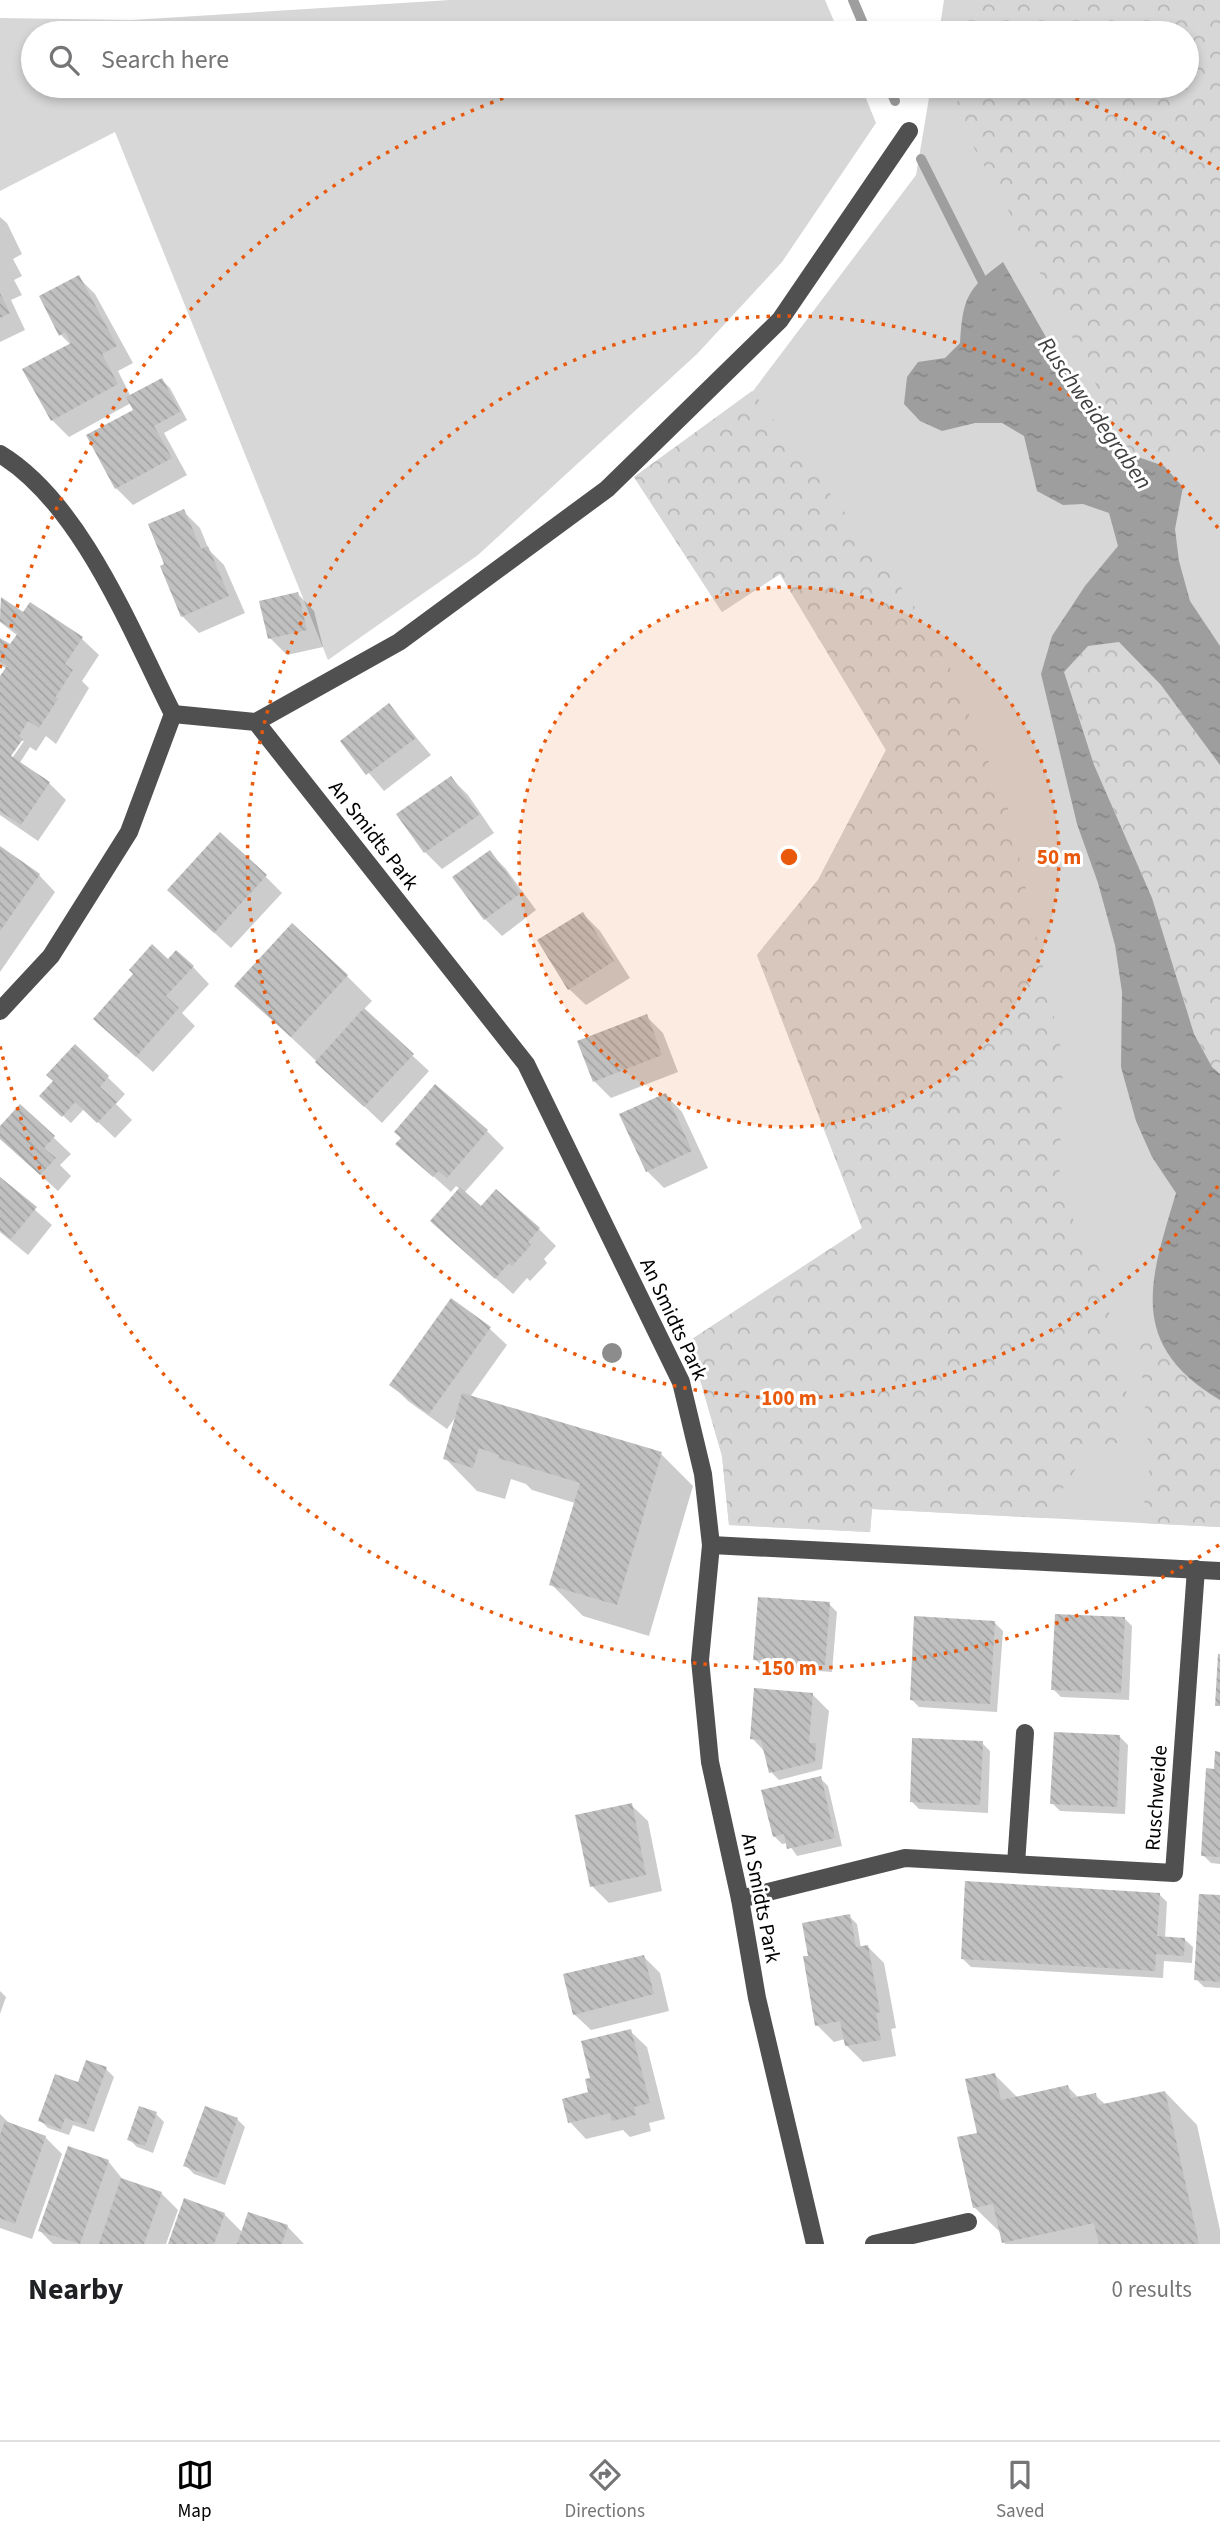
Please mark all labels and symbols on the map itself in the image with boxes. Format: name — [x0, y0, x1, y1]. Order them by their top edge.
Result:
water label: Ruschweidegraben — [1030, 330, 1160, 496]
street label: An Smidts Park — [322, 774, 427, 897]
text: 50 m — [1037, 842, 1081, 872]
centre of rings — [777, 845, 801, 869]
street label: An Smidts Park — [633, 1253, 716, 1386]
text: 100 m — [761, 1383, 817, 1413]
text: 150 m — [761, 1653, 817, 1683]
street label: Ruschweide — [1137, 1744, 1175, 1852]
street label: An Smidts Park — [734, 1831, 788, 1966]

